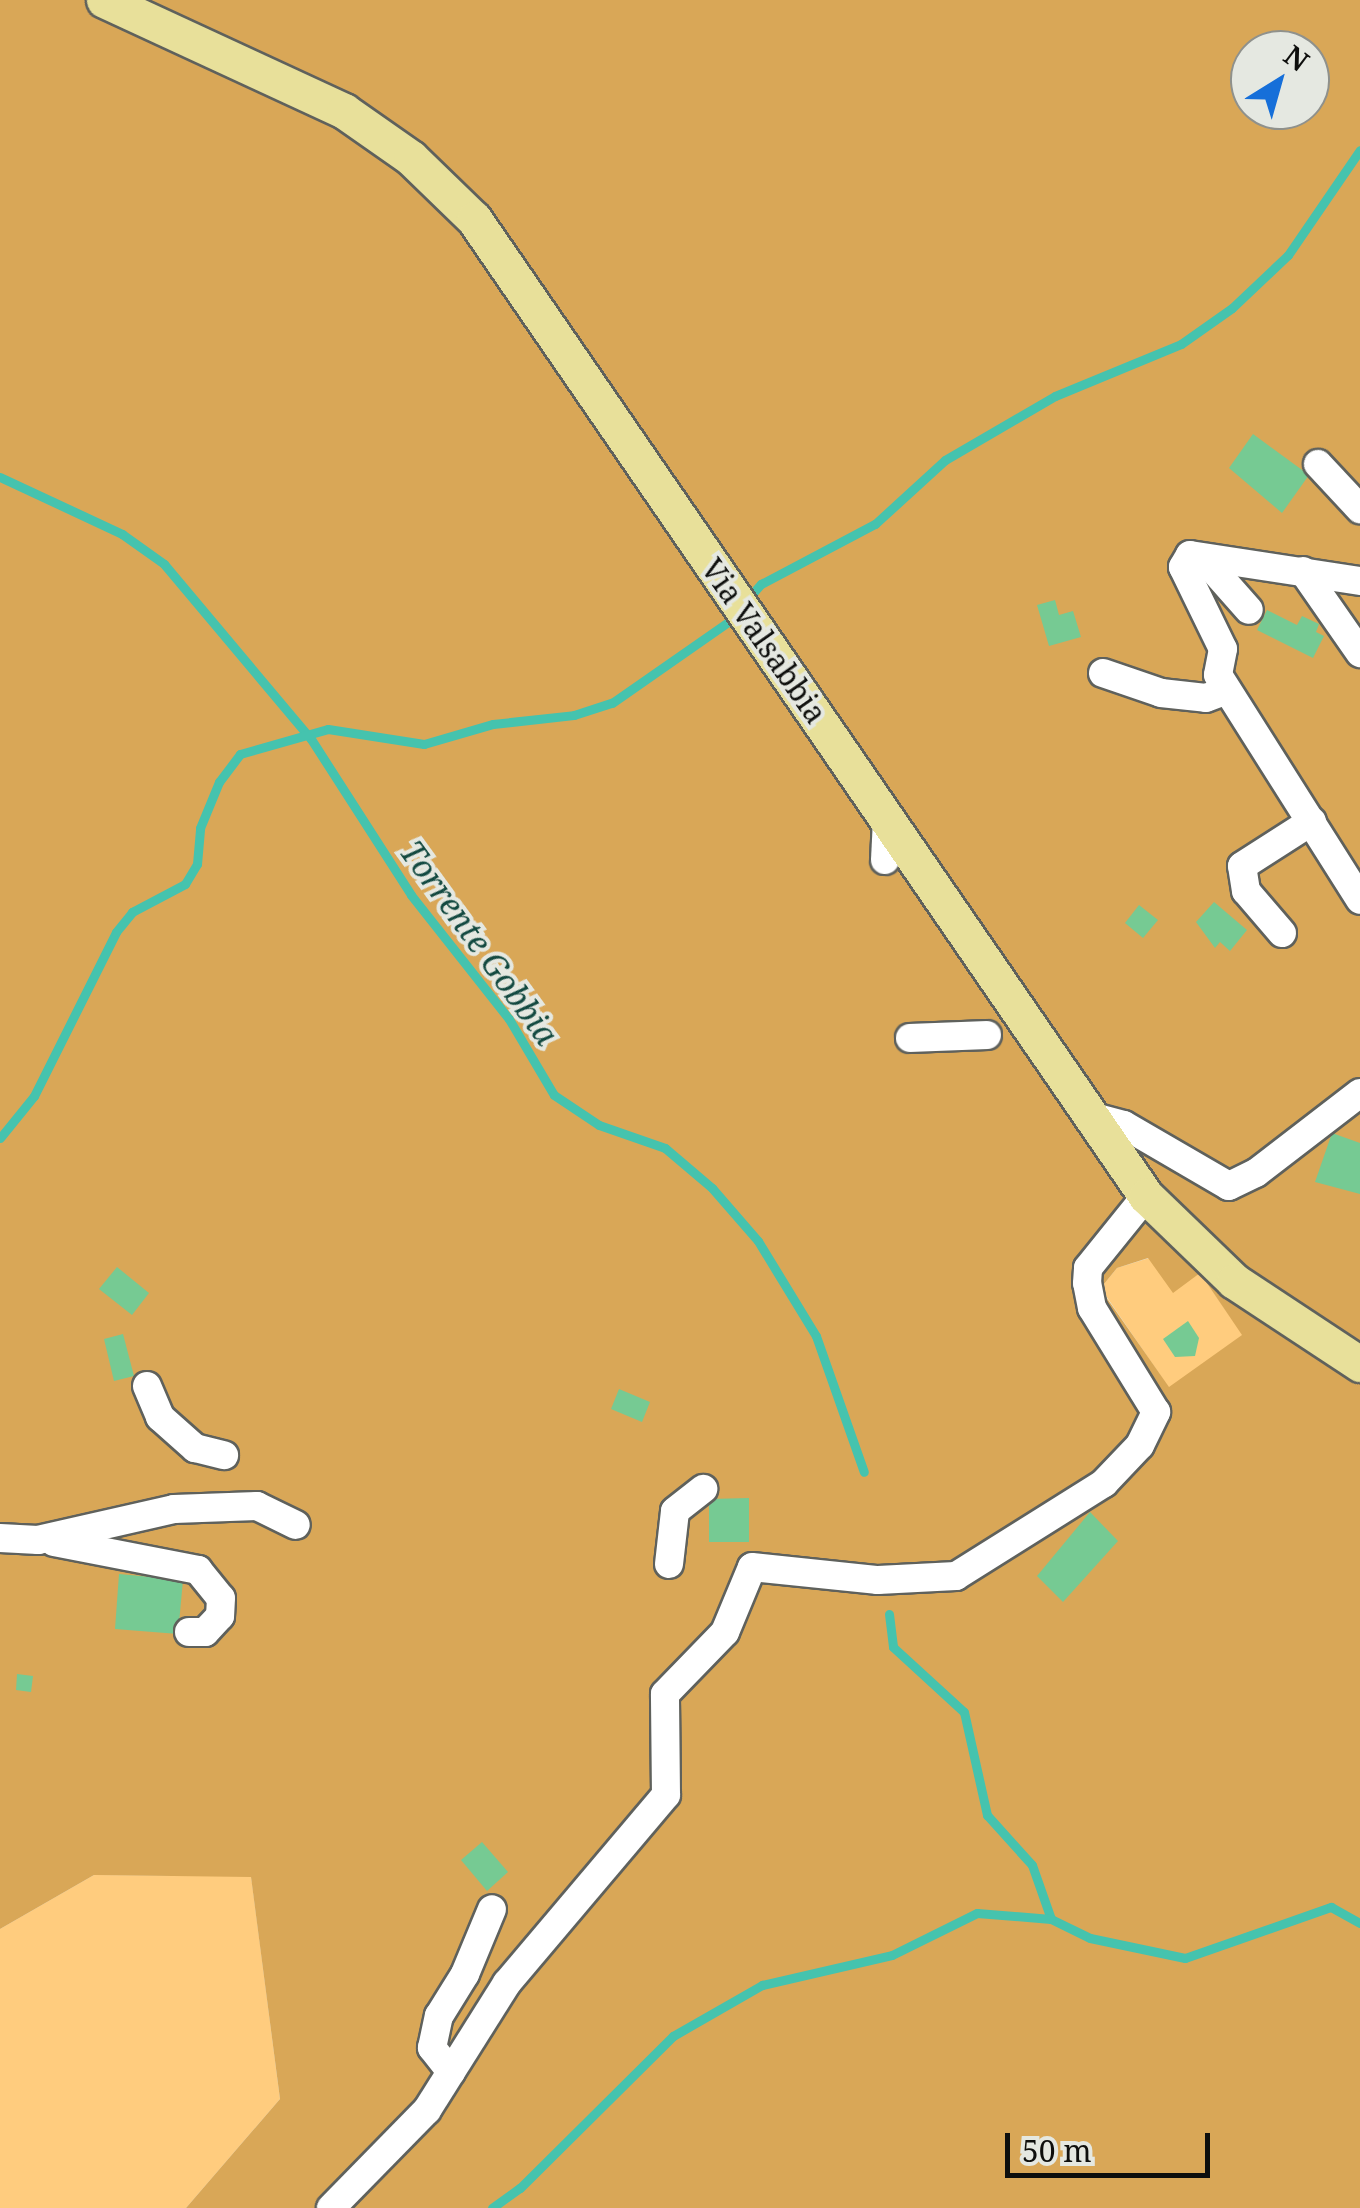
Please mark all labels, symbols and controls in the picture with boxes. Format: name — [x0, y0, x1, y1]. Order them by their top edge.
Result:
north arrow — [1230, 30, 1330, 130]
text: N — [1277, 36, 1317, 79]
street label: Via Valsabbia — [694, 552, 834, 730]
water label: Torrente Gobbia — [392, 834, 566, 1052]
scale bar — [1010, 2113, 1215, 2175]
text: 50 m — [1022, 2130, 1092, 2171]

